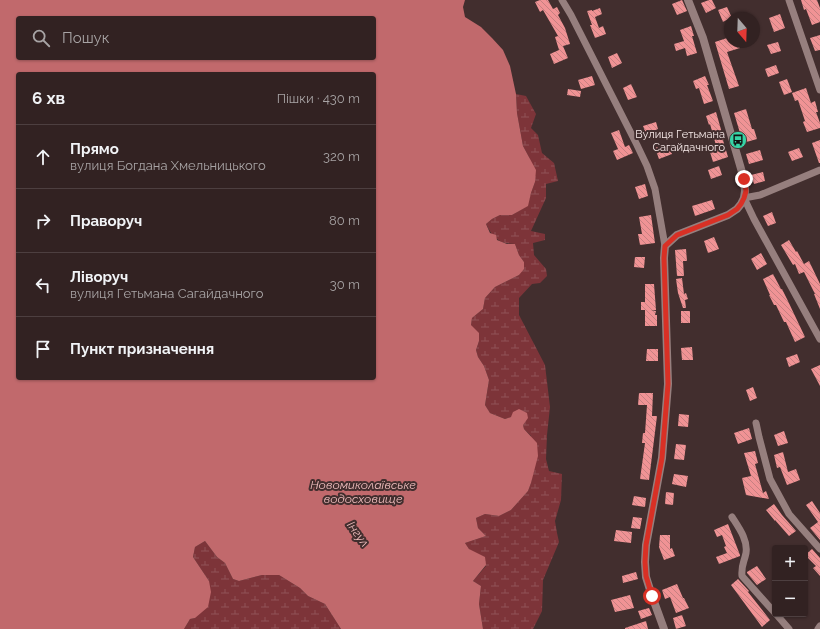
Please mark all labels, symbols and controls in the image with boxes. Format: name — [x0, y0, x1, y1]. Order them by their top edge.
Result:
north arrow — [724, 12, 760, 48]
search box — [16, 16, 376, 60]
icon: search — [30, 27, 52, 49]
text: Пошук — [62, 29, 110, 47]
text: 6 хв — [32, 88, 65, 108]
text: Пішки · 430 m — [277, 91, 360, 106]
place label: Вулиця Гетьмана Сагайдачного — [635, 128, 725, 154]
bus stop icon: Вулиця Гетьмана Сагайдачного — [728, 130, 748, 150]
text: Прямо — [70, 140, 119, 158]
icon: ahead — [32, 146, 54, 168]
text: 320 m — [323, 149, 360, 164]
text: вулиця Богдана Хмельницького — [70, 158, 266, 173]
route end — [735, 170, 753, 188]
icon: right — [32, 210, 54, 232]
text: Праворуч — [70, 212, 142, 230]
text: 80 m — [329, 213, 360, 228]
text: Ліворуч — [70, 268, 128, 286]
icon: left — [32, 274, 54, 296]
text: 30 m — [330, 277, 360, 292]
text: вулиця Гетьмана Сагайдачного — [70, 286, 263, 301]
icon: arrive — [32, 338, 54, 360]
text: Пункт призначення — [70, 340, 214, 358]
water label: Новомиколаївське водосховище — [310, 478, 416, 506]
water label: Інгул — [344, 519, 372, 549]
map controls — [772, 545, 808, 617]
button: + — [772, 545, 808, 581]
button: − — [772, 581, 808, 617]
route start — [643, 587, 661, 605]

